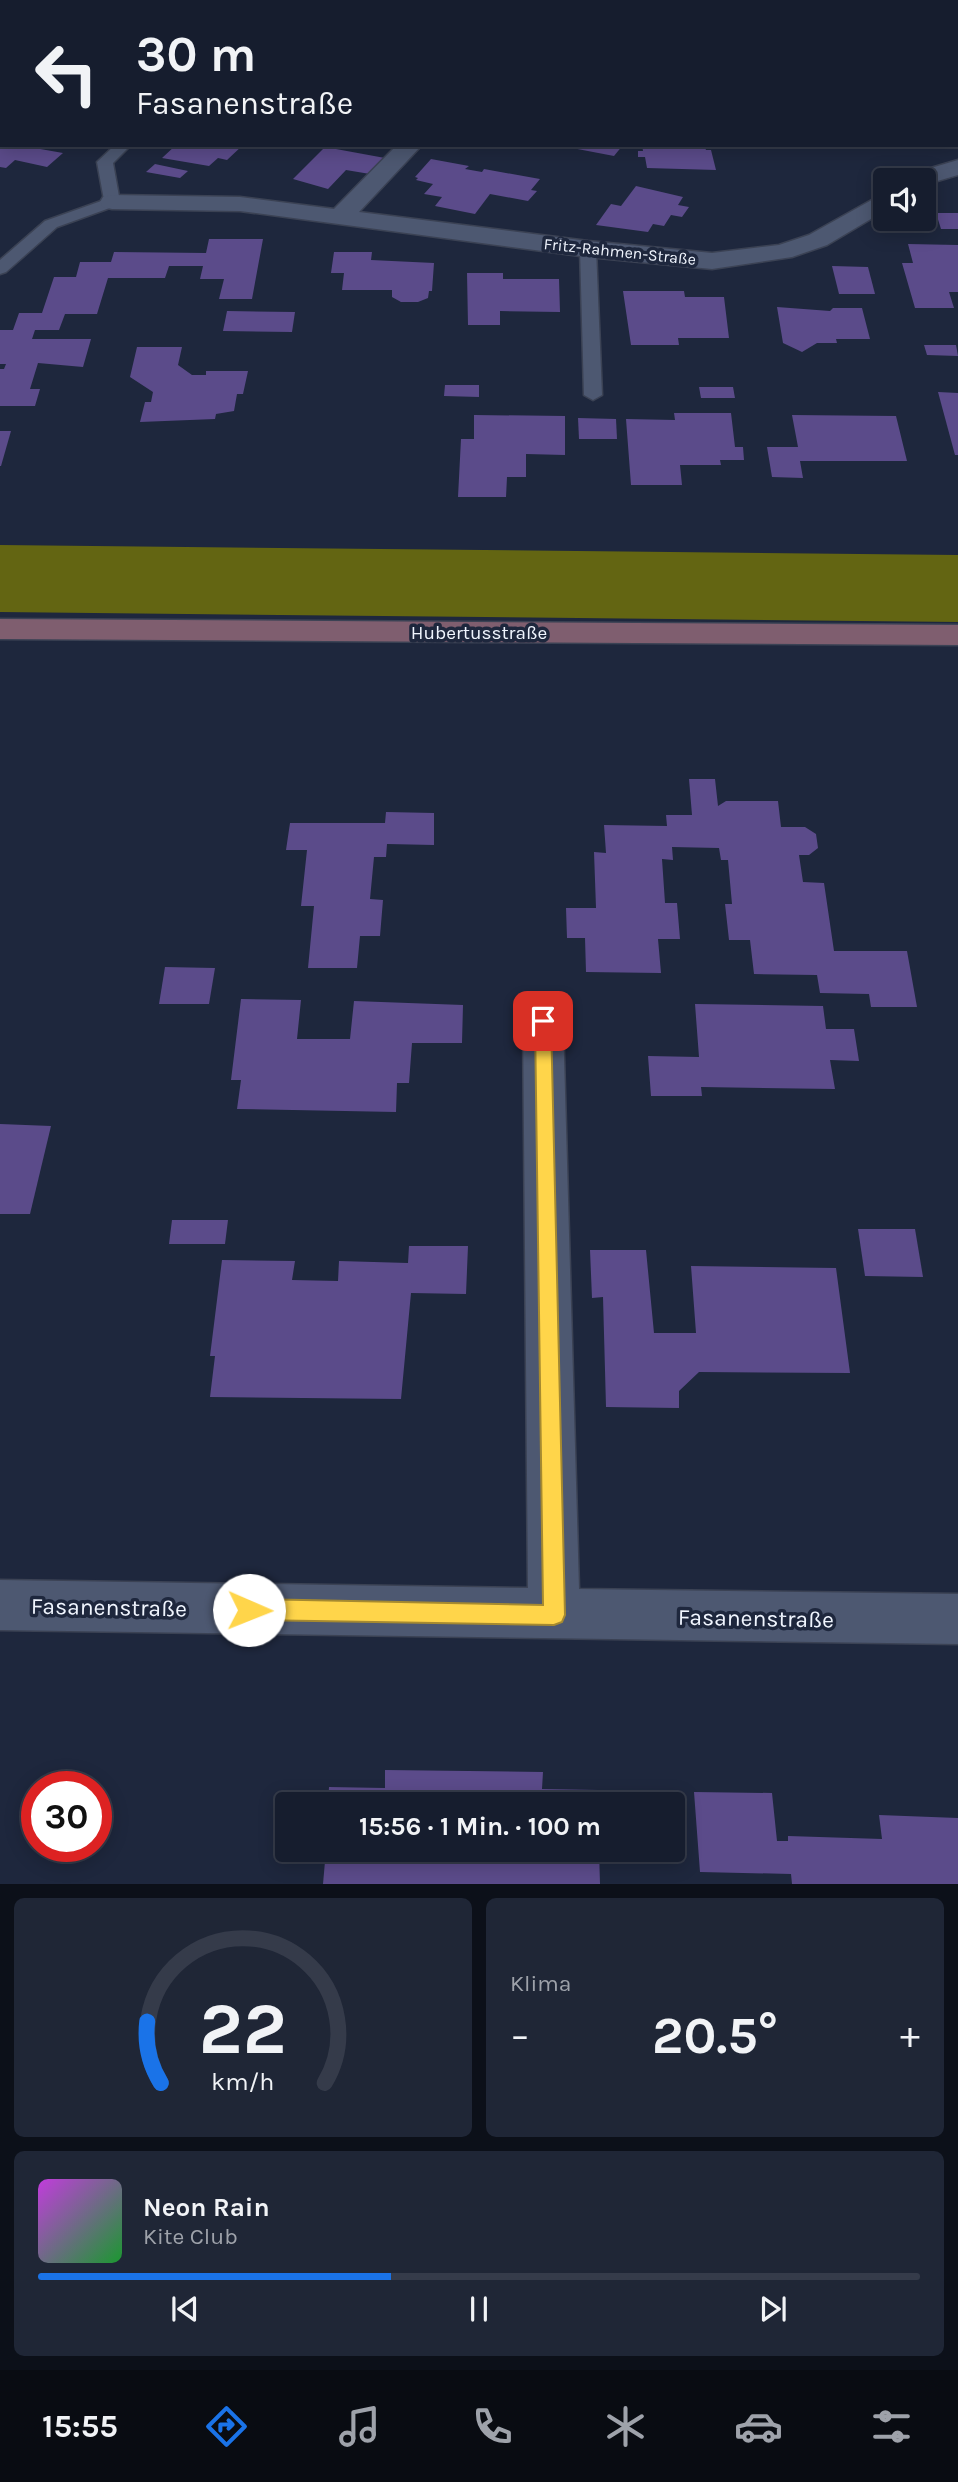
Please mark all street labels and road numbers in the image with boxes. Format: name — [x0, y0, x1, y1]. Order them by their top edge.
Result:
street label: Fritz-Rahmen-Straße — [543, 234, 697, 269]
street label: Hubertusstraße — [411, 622, 547, 644]
street label: Fasanenstraße — [31, 1593, 187, 1622]
street label: Fasanenstraße — [678, 1604, 834, 1633]

